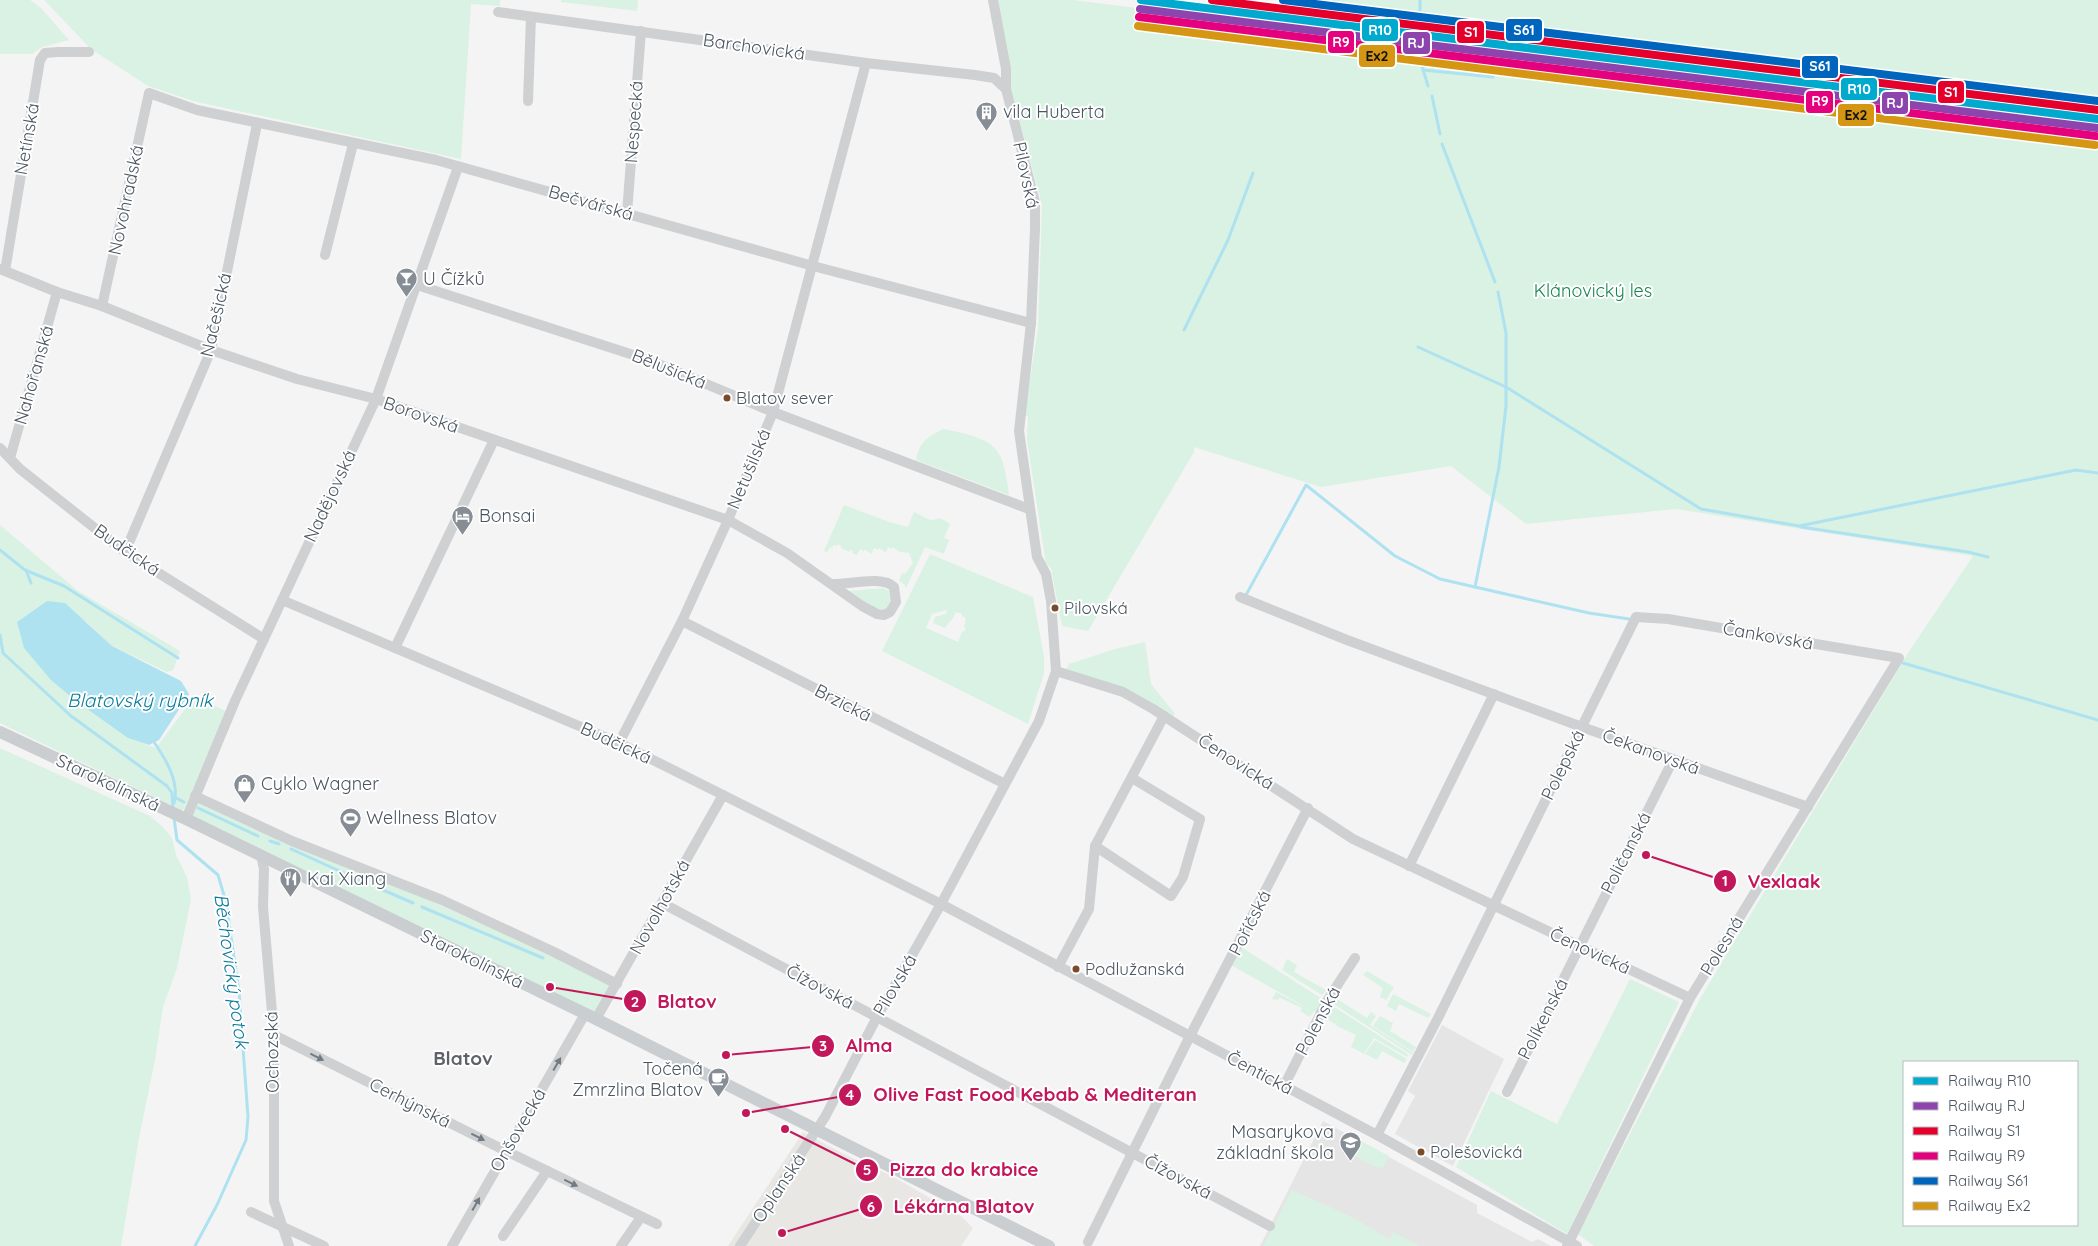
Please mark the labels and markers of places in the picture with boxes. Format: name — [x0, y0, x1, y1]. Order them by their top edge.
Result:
building icon: vila Huberta — [975, 100, 999, 131]
place label: vila Huberta — [1003, 100, 1105, 123]
bar icon: U Čížků — [395, 267, 419, 298]
place label: U Čížků — [423, 267, 485, 290]
place label: Blatov sever — [736, 387, 834, 408]
marker: Blatov sever — [722, 393, 732, 403]
hotel icon: Bonsai — [451, 504, 475, 535]
place label: Bonsai — [479, 504, 535, 527]
place label: Pilovská — [1064, 597, 1128, 618]
marker: Pilovská — [1050, 603, 1060, 613]
shop icon: Cyklo Wagner — [233, 772, 257, 803]
place label: Cyklo Wagner — [261, 772, 379, 795]
sports icon: Wellness Blatov — [338, 806, 362, 837]
place label: Wellness Blatov — [366, 806, 497, 829]
callout: Vexlaak — [1712, 864, 1830, 898]
restaurant icon: Kai Xiang — [279, 867, 303, 898]
place label: Kai Xiang — [307, 867, 386, 890]
place label: Podlužanská — [1085, 958, 1185, 979]
marker: Podlužanská — [1071, 964, 1081, 974]
callout: Blatov — [623, 984, 727, 1018]
callout: Alma — [811, 1029, 902, 1063]
place label: Točená Zmrzlina Blatov — [572, 1057, 703, 1101]
cafe icon: Točená Zmrzlina Blatov — [707, 1067, 731, 1098]
callout: Olive Fast Food Kebab & Mediteran — [838, 1078, 1206, 1112]
place label: Masarykova základní škola — [1216, 1120, 1334, 1164]
school or university icon: Masarykova základní škola — [1338, 1130, 1362, 1161]
place label: Polešovická — [1430, 1141, 1523, 1162]
marker: Polešovická — [1416, 1147, 1426, 1157]
callout: Pizza do krabice — [854, 1153, 1048, 1187]
callout: Lékárna Blatov — [859, 1189, 1045, 1223]

